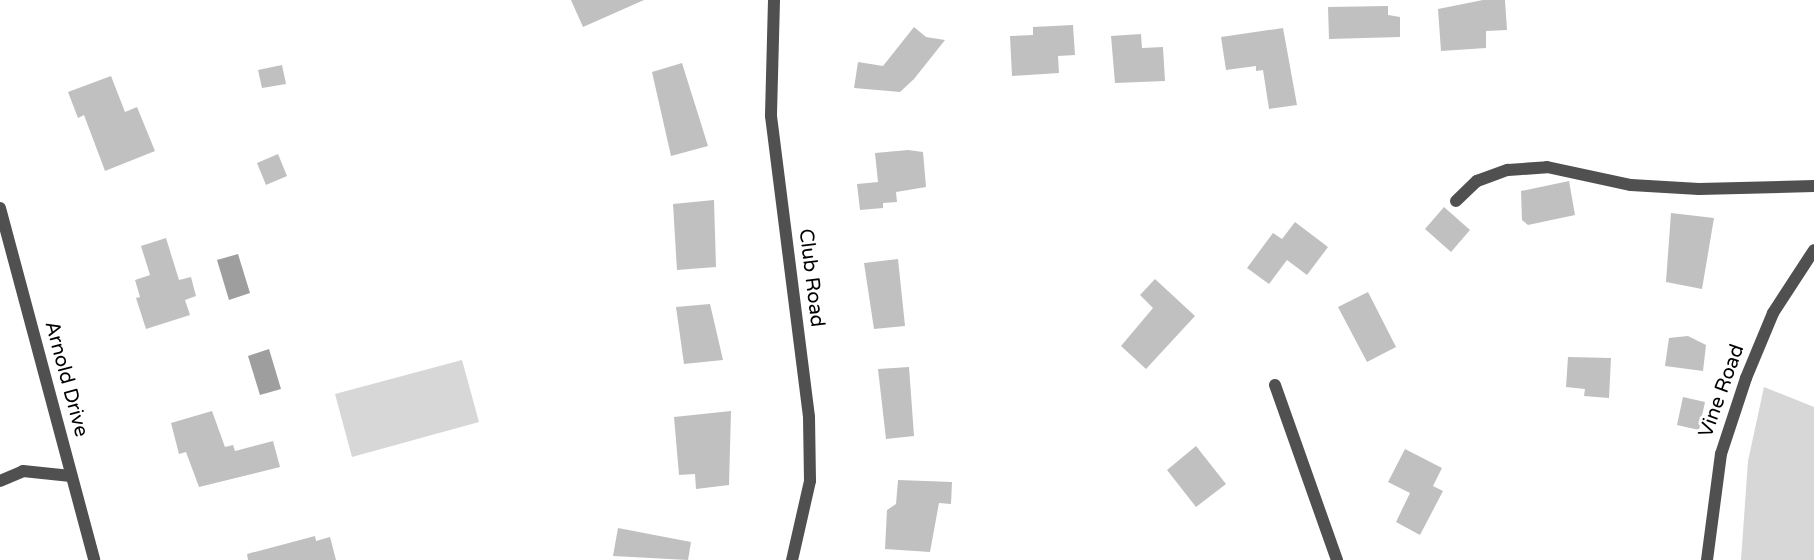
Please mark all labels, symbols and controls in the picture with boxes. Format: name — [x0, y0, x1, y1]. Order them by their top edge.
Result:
street label: Club Road — [793, 227, 829, 329]
street label: Arnold Drive — [39, 318, 93, 440]
street label: Vine Road — [1694, 341, 1750, 441]

